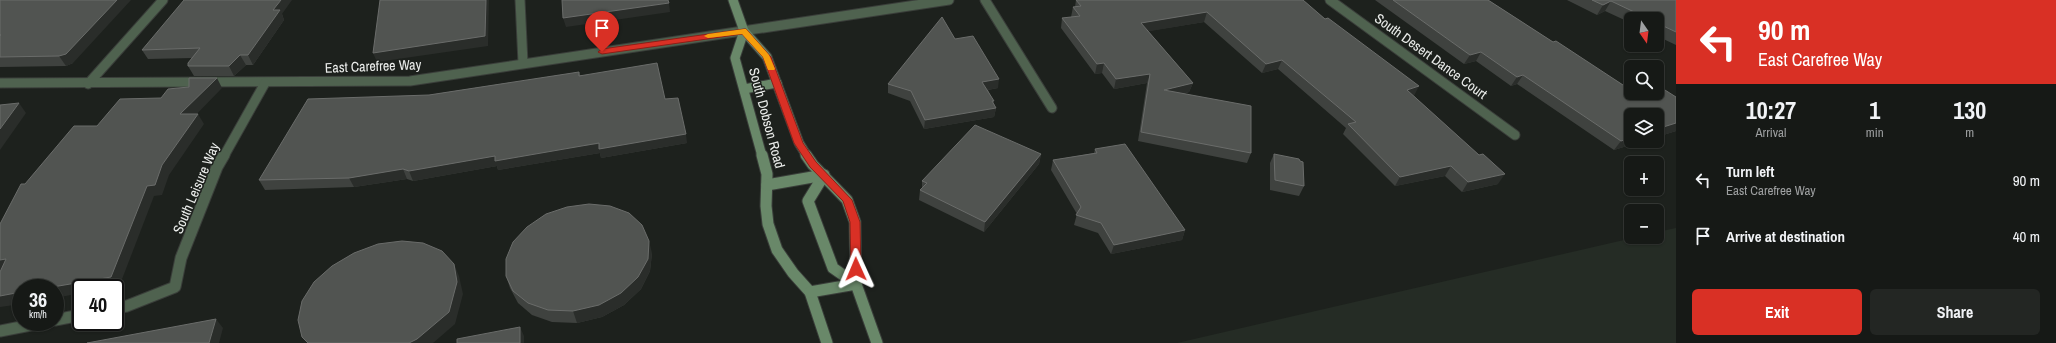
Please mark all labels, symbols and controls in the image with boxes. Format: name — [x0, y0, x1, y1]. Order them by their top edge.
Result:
street label: South Desert Dance Court — [1371, 9, 1491, 103]
pin — [585, 11, 619, 52]
text: 90 m — [1758, 11, 1810, 49]
north arrow — [1624, 12, 1664, 52]
map controls — [1624, 12, 1664, 244]
icon: left — [1692, 16, 1744, 68]
icon: arrive — [591, 17, 613, 39]
text: East Carefree Way — [1758, 47, 1882, 72]
street label: East Carefree Way — [324, 55, 422, 77]
button: search — [1624, 60, 1664, 100]
street label: South Dobson Road — [745, 66, 789, 170]
text: 10:27 — [1746, 94, 1796, 126]
text: 1 — [1869, 94, 1880, 126]
text: 130 — [1953, 94, 1986, 126]
button: layers — [1624, 108, 1664, 148]
text: Arrival — [1756, 124, 1786, 141]
text: min — [1866, 124, 1884, 141]
text: m — [1965, 124, 1974, 141]
street label: South Leisure Way — [169, 140, 223, 236]
button: + — [1624, 156, 1664, 196]
text: Turn left — [1726, 161, 1774, 182]
icon: left — [1692, 169, 1714, 191]
text: 90 m — [2013, 170, 2040, 191]
text: East Carefree Way — [1726, 182, 1816, 199]
button: − — [1624, 204, 1664, 244]
icon: arrive — [1692, 225, 1714, 247]
text: Arrive at destination — [1726, 226, 1845, 247]
text: 40 m — [2013, 226, 2040, 247]
position arrow — [835, 248, 877, 290]
speed limit sign: 40 — [72, 279, 124, 331]
text: 36 — [29, 286, 47, 313]
button: Exit — [1692, 289, 1862, 335]
button: Share — [1870, 289, 2040, 335]
text: km/h — [29, 308, 47, 321]

